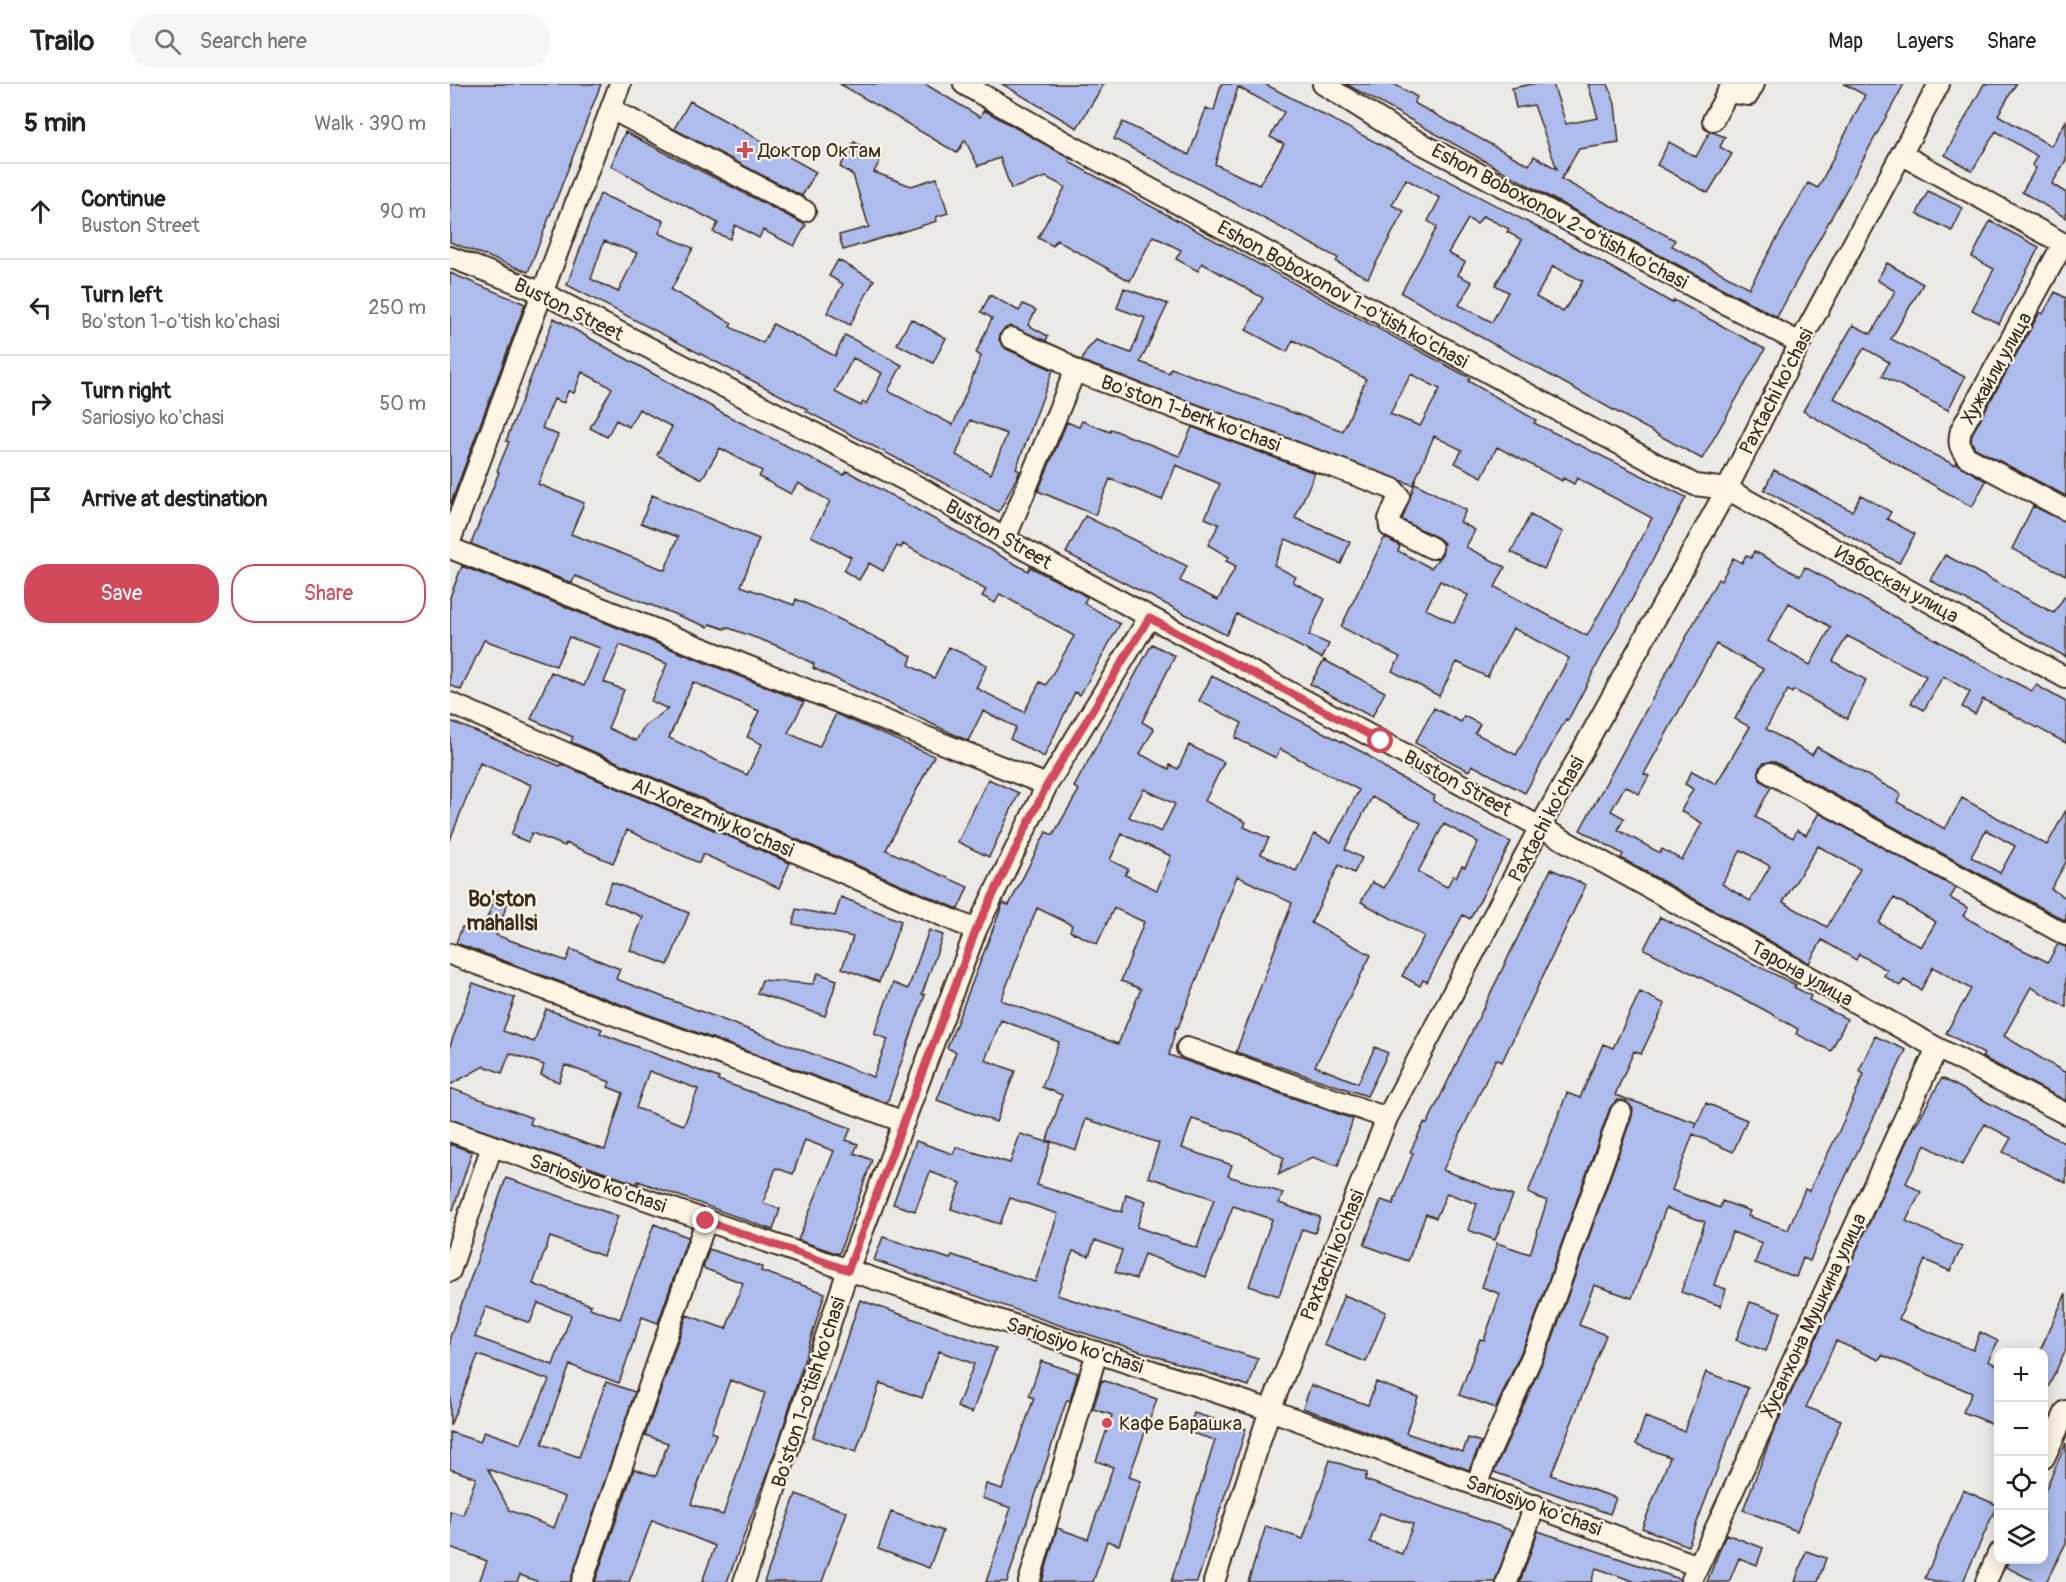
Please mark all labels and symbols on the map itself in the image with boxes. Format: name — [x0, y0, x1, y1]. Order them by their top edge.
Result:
place label: Доктор Октам — [757, 138, 881, 163]
street label: Eshon Boboxonov 2-o'tish ko'chasi — [1427, 138, 1692, 295]
marker: Доктор Октам — [736, 141, 754, 159]
street label: Eshon Boboxonov 1-o'tish ko'chasi — [1213, 215, 1473, 374]
street label: Buston Street — [510, 272, 628, 347]
street label: Хужайли улица — [1955, 308, 2038, 429]
street label: Paxtachi ko'chasi — [1734, 324, 1819, 459]
street label: Bo'ston 1-berk ko'chasi — [1098, 369, 1284, 458]
street label: Buston Street — [941, 494, 1057, 575]
street label: Избоскан улица — [1830, 540, 1963, 629]
route start — [1367, 727, 1393, 753]
street label: Buston Street — [1399, 745, 1517, 823]
street label: Paxtachi ko'chasi — [1503, 752, 1590, 886]
street label: Al-Xorezmiy ko'chasi — [628, 772, 798, 863]
district label: Bo'ston mahallsi — [466, 886, 538, 937]
street label: Тарона улица — [1746, 935, 1858, 1012]
street label: Sariosiyo ko'chasi — [526, 1148, 669, 1219]
street label: Paxtachi ko'chasi — [1295, 1186, 1370, 1324]
route end — [692, 1207, 718, 1233]
street label: Хусанхона Мушкина улица — [1755, 1209, 1872, 1421]
street label: Bo'ston 1-o'tish ko'chasi — [766, 1294, 851, 1491]
street label: Sariosiyo ko'chasi — [1003, 1312, 1147, 1379]
place label: Кафе Барашка — [1119, 1411, 1242, 1436]
marker: Кафе Барашка — [1100, 1416, 1114, 1430]
street label: Sariosiyo ko'chasi — [1462, 1469, 1605, 1542]

